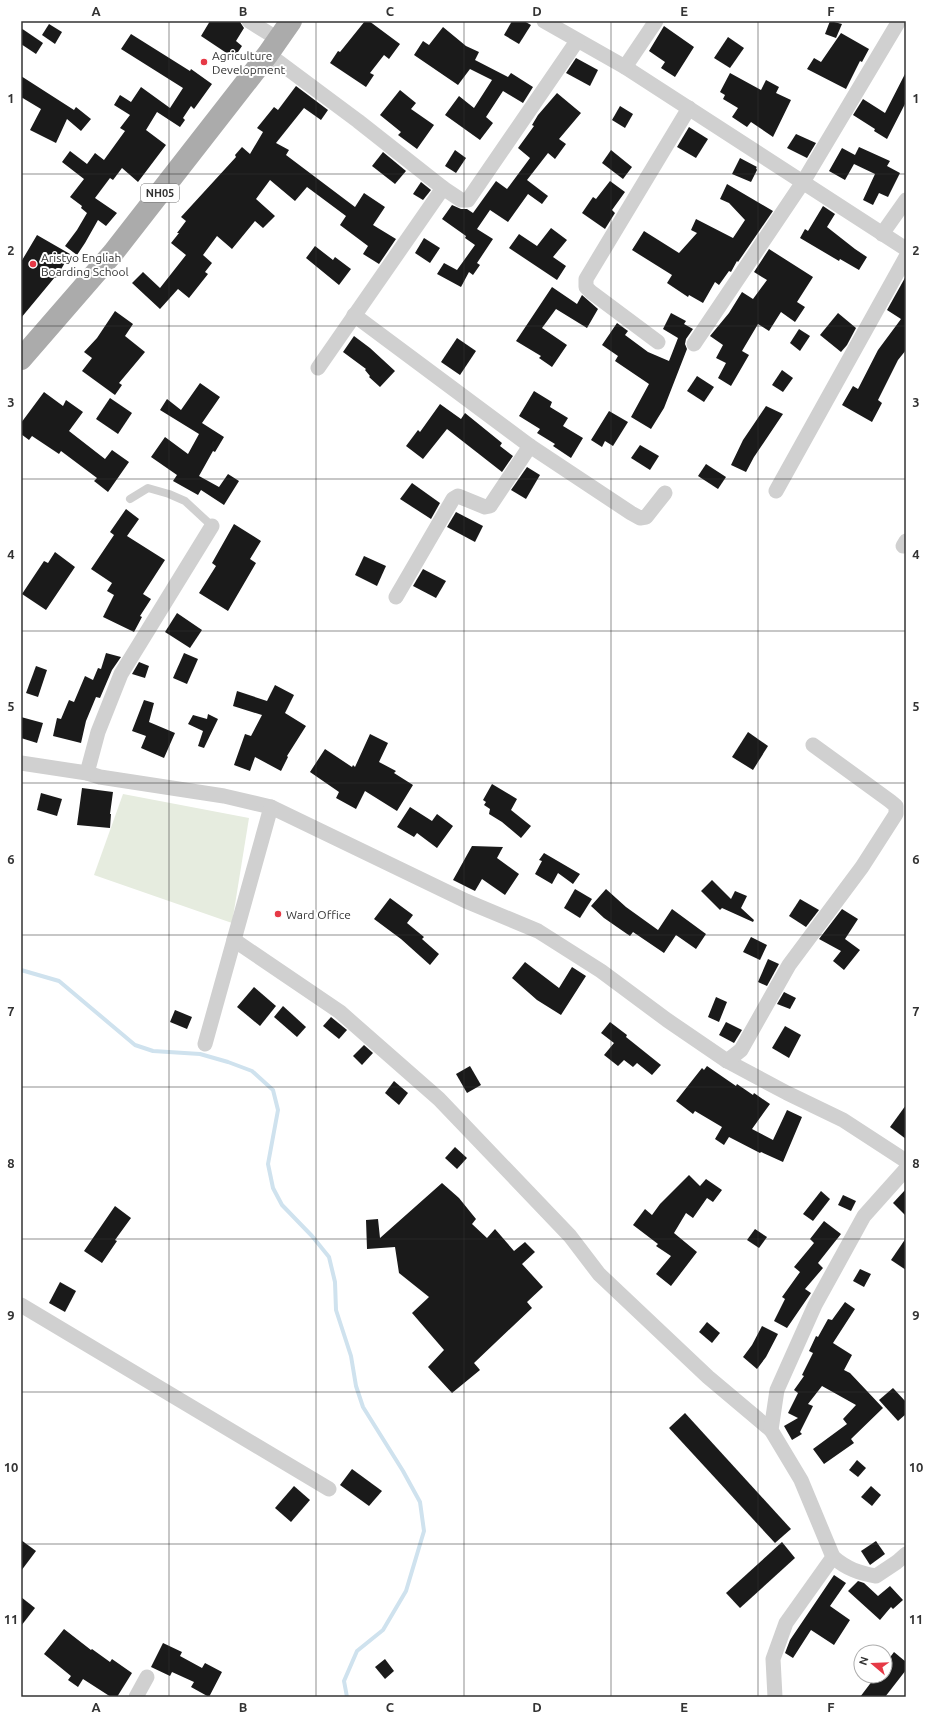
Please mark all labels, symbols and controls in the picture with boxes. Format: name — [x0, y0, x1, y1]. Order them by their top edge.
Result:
text: A — [91, 4, 101, 18]
text: B — [239, 4, 248, 18]
text: C — [386, 4, 395, 18]
text: D — [532, 4, 542, 18]
text: E — [680, 4, 688, 18]
text: F — [827, 4, 835, 18]
place label: Agriculture Development — [212, 49, 286, 76]
marker: Agriculture Development — [199, 57, 209, 67]
text: 1 — [7, 91, 15, 105]
text: 1 — [912, 91, 920, 105]
road number: NH05 — [141, 184, 179, 202]
text: 2 — [7, 243, 15, 257]
text: 2 — [912, 243, 920, 257]
place label: Aristyo Engliah Boarding School — [41, 251, 129, 278]
marker: Aristyo Engliah Boarding School — [28, 259, 38, 269]
text: 3 — [7, 395, 15, 409]
text: 3 — [912, 395, 920, 409]
text: 4 — [7, 547, 15, 561]
text: 4 — [912, 547, 920, 561]
text: 5 — [7, 699, 15, 713]
text: 5 — [912, 699, 920, 713]
text: 6 — [7, 852, 15, 866]
text: 6 — [912, 852, 920, 866]
place label: Ward Office — [286, 908, 351, 921]
marker: Ward Office — [273, 909, 283, 919]
text: 7 — [7, 1004, 15, 1018]
text: 7 — [912, 1004, 920, 1018]
text: 8 — [7, 1156, 15, 1170]
text: 8 — [912, 1156, 920, 1170]
text: 9 — [7, 1308, 15, 1322]
text: 9 — [912, 1308, 920, 1322]
text: 10 — [4, 1460, 18, 1474]
text: 10 — [909, 1460, 923, 1474]
text: 11 — [4, 1612, 18, 1626]
text: 11 — [909, 1612, 923, 1626]
north arrow — [853, 1644, 893, 1684]
text: N — [857, 1655, 871, 1667]
text: A — [91, 1700, 101, 1714]
text: B — [239, 1700, 248, 1714]
text: C — [386, 1700, 395, 1714]
text: D — [532, 1700, 542, 1714]
text: E — [680, 1700, 688, 1714]
text: F — [827, 1700, 835, 1714]

